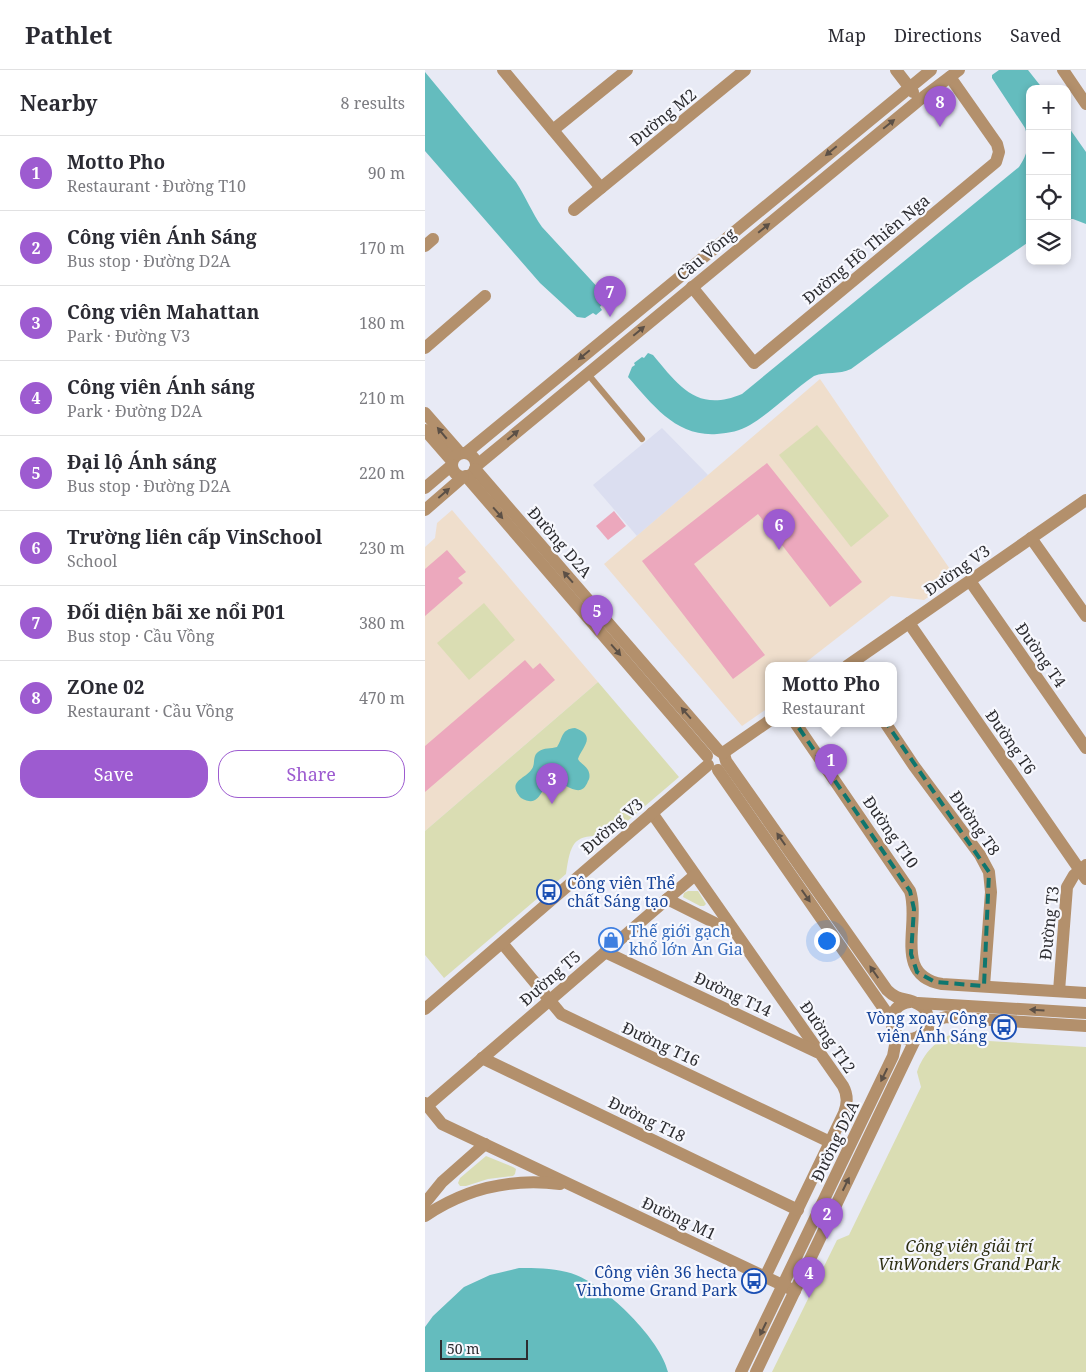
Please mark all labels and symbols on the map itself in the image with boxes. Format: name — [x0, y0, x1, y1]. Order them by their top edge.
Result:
street label: Đường M2 — [625, 83, 701, 151]
pin: 8 — [924, 86, 956, 127]
one-way arrow — [883, 119, 896, 130]
one-way arrow — [824, 146, 837, 157]
street label: Đường Hồ Thiên Nga — [798, 189, 934, 309]
street label: Cầu Vồng — [672, 222, 741, 285]
one-way arrow — [757, 222, 770, 233]
pin: 7 — [594, 276, 626, 317]
one-way arrow — [632, 326, 645, 337]
one-way arrow — [578, 350, 591, 361]
one-way arrow — [437, 427, 448, 440]
one-way arrow — [507, 429, 520, 440]
one-way arrow — [438, 488, 451, 499]
street label: Đường D2A — [523, 502, 597, 583]
one-way arrow — [492, 507, 504, 519]
pin: 6 — [763, 509, 795, 550]
street label: Đường V3 — [920, 539, 994, 601]
one-way arrow — [563, 571, 574, 584]
pin: 5 — [581, 595, 613, 636]
street label: Đường T4 — [1011, 618, 1071, 692]
one-way arrow — [610, 643, 621, 656]
street label: Đường T6 — [981, 705, 1041, 779]
one-way arrow — [680, 708, 692, 720]
pin: 1 — [815, 744, 847, 785]
pin: 3 — [536, 763, 568, 804]
street label: Đường T8 — [945, 786, 1005, 860]
street label: Đường T10 — [858, 792, 924, 872]
street label: Đường V3 — [576, 793, 648, 859]
one-way arrow — [776, 832, 786, 846]
place label: Công viên Thể chất Sáng tạo — [567, 872, 675, 912]
bus stop icon: Công viên Thể chất Sáng tạo — [536, 879, 562, 905]
street label: Đường T3 — [1034, 885, 1064, 961]
one-way arrow — [801, 889, 811, 903]
place label: Thế giới gạch khổ lớn An Gia — [629, 920, 743, 960]
shop icon: Thế giới gạch khổ lớn An Gia — [598, 927, 624, 953]
your location — [814, 928, 840, 954]
street label: Đường T5 — [515, 945, 585, 1011]
one-way arrow — [869, 965, 879, 979]
street label: Đường T14 — [691, 966, 775, 1022]
street label: Đường T12 — [795, 997, 861, 1077]
one-way arrow — [1029, 1006, 1045, 1014]
place label: Vòng xoay Công viên Ánh Sáng — [866, 1007, 987, 1047]
bus stop icon: Vòng xoay Công viên Ánh Sáng — [991, 1014, 1017, 1040]
street label: Đường T16 — [619, 1016, 703, 1072]
one-way arrow — [880, 1068, 888, 1082]
street label: Đường T18 — [605, 1091, 689, 1147]
street label: Đường D2A — [806, 1096, 864, 1185]
one-way arrow — [843, 1177, 851, 1191]
street label: Đường M1 — [638, 1191, 720, 1245]
pin: 2 — [811, 1198, 843, 1239]
park label: Công viên giải trí VinWonders Grand Park — [878, 1235, 1061, 1275]
pin: 4 — [793, 1257, 825, 1298]
place label: Công viên 36 hecta Vinhome Grand Park — [576, 1261, 738, 1301]
bus stop icon: Công viên 36 hecta Vinhome Grand Park — [741, 1268, 767, 1294]
one-way arrow — [758, 1322, 766, 1336]
scale bar — [440, 1337, 527, 1360]

